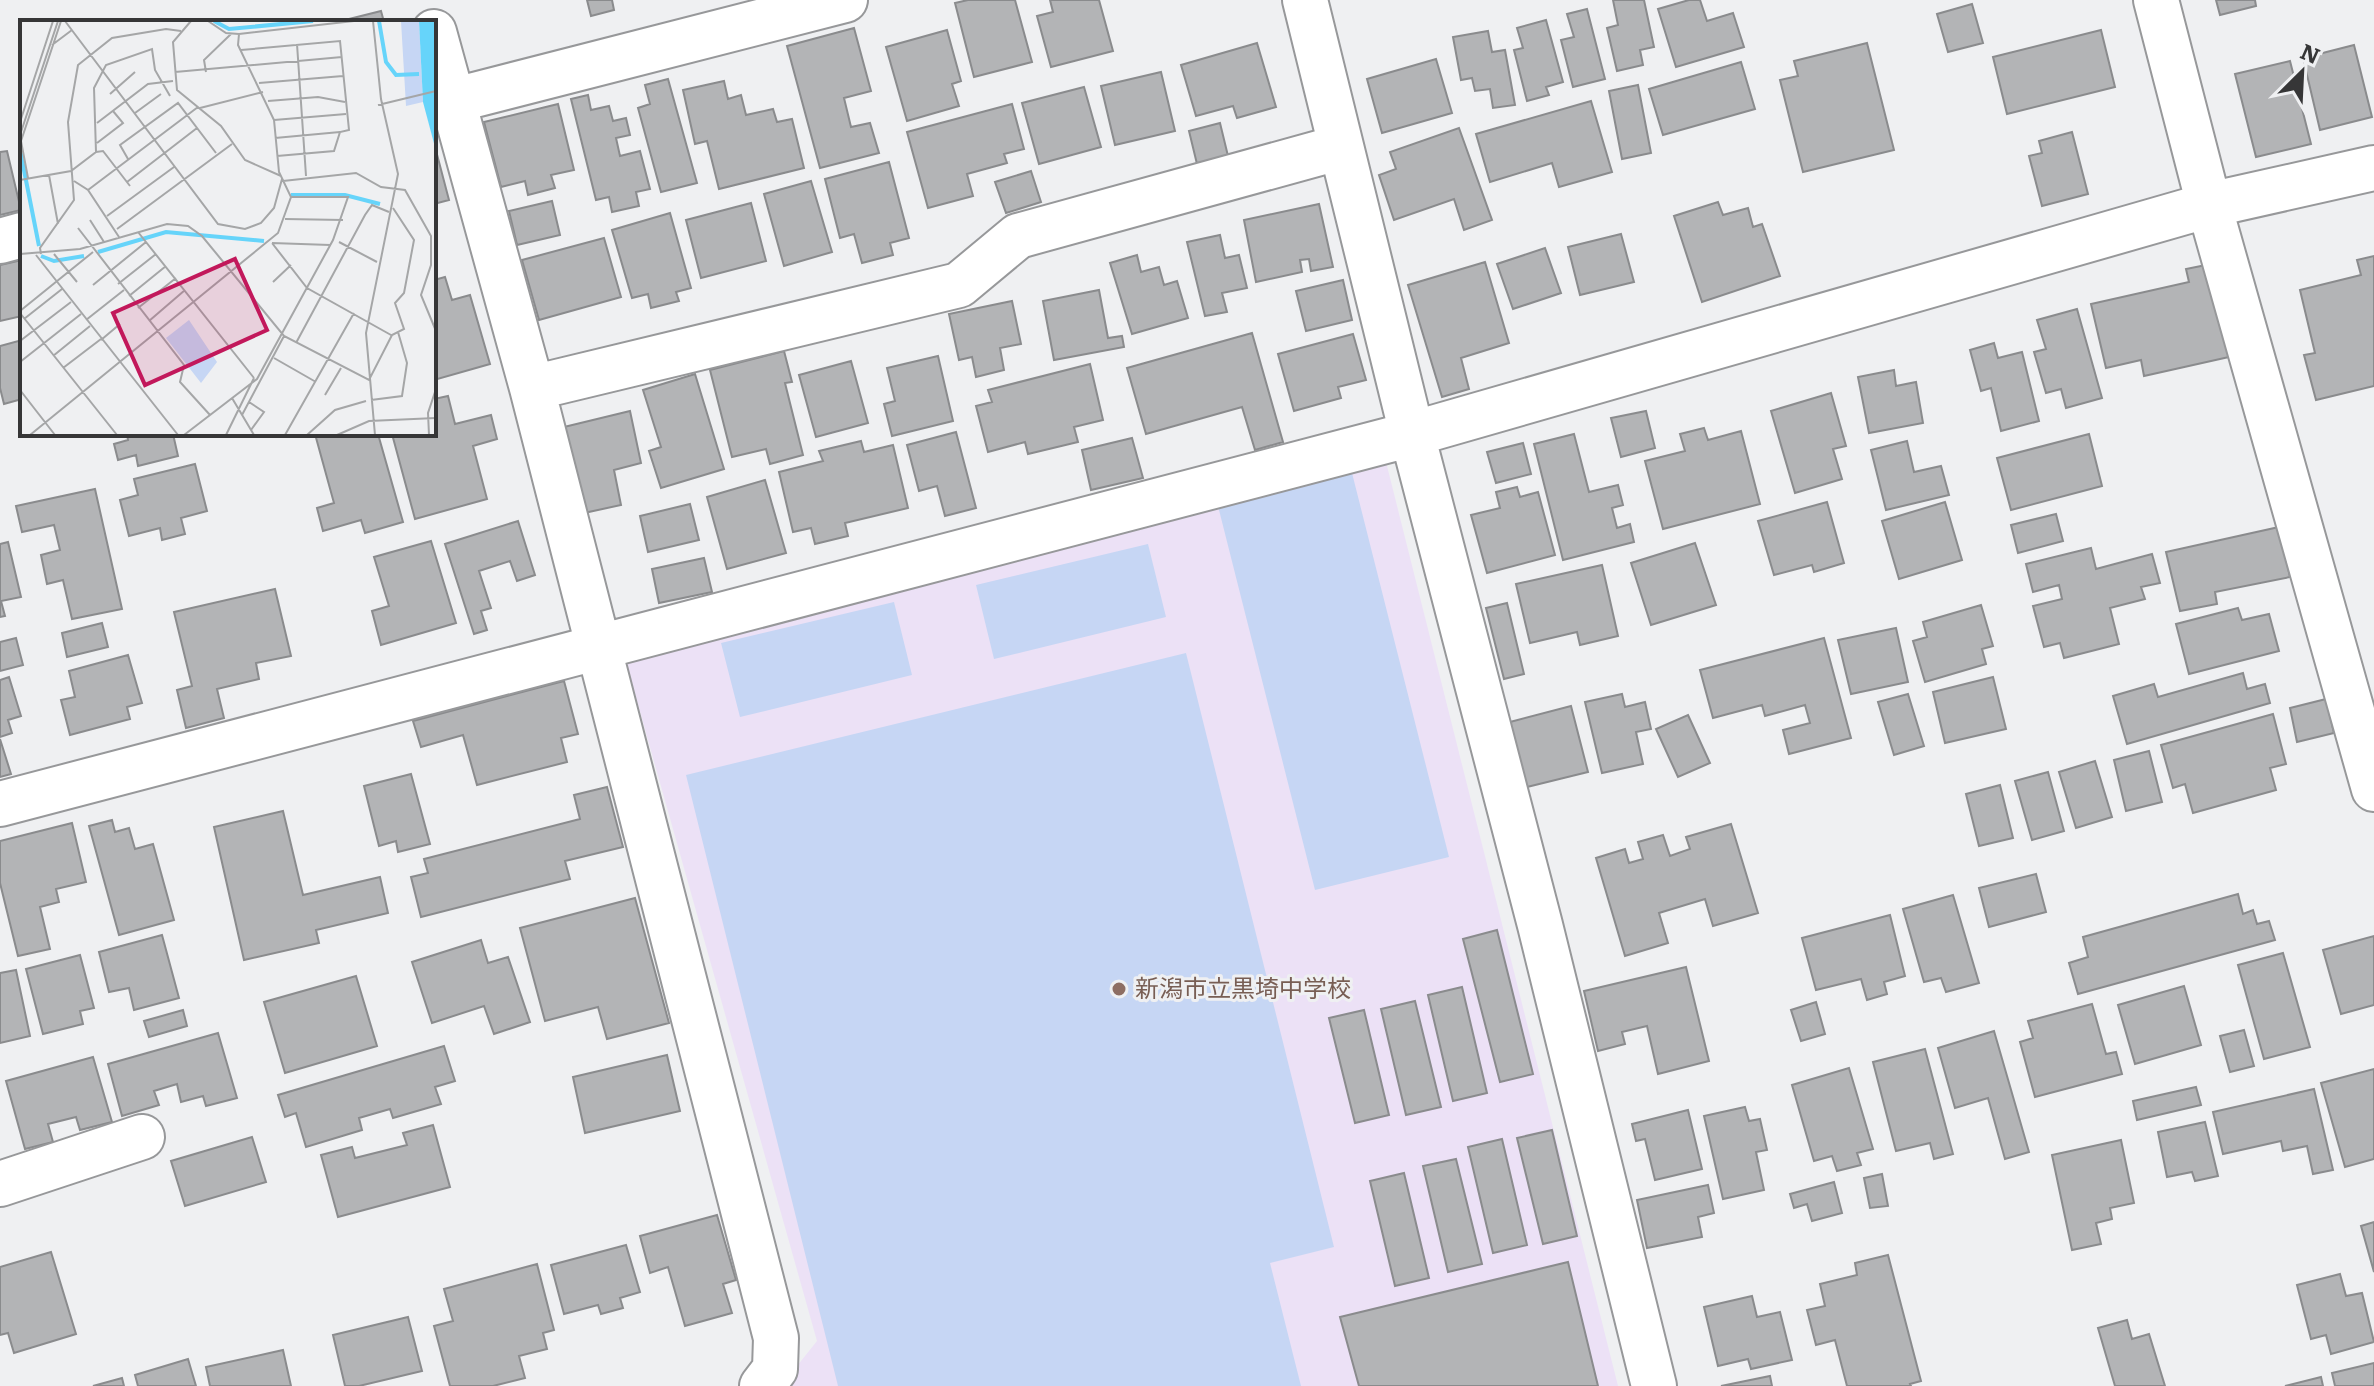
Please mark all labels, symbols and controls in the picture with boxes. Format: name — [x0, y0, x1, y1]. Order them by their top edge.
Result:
inset map — [20, 20, 436, 436]
north arrow — [2262, 32, 2342, 112]
text: N — [2296, 34, 2326, 71]
place label: 新潟市立黒埼中学校 — [1135, 969, 1351, 1004]
marker: 新潟市立黒埼中学校 — [1110, 980, 1128, 998]

